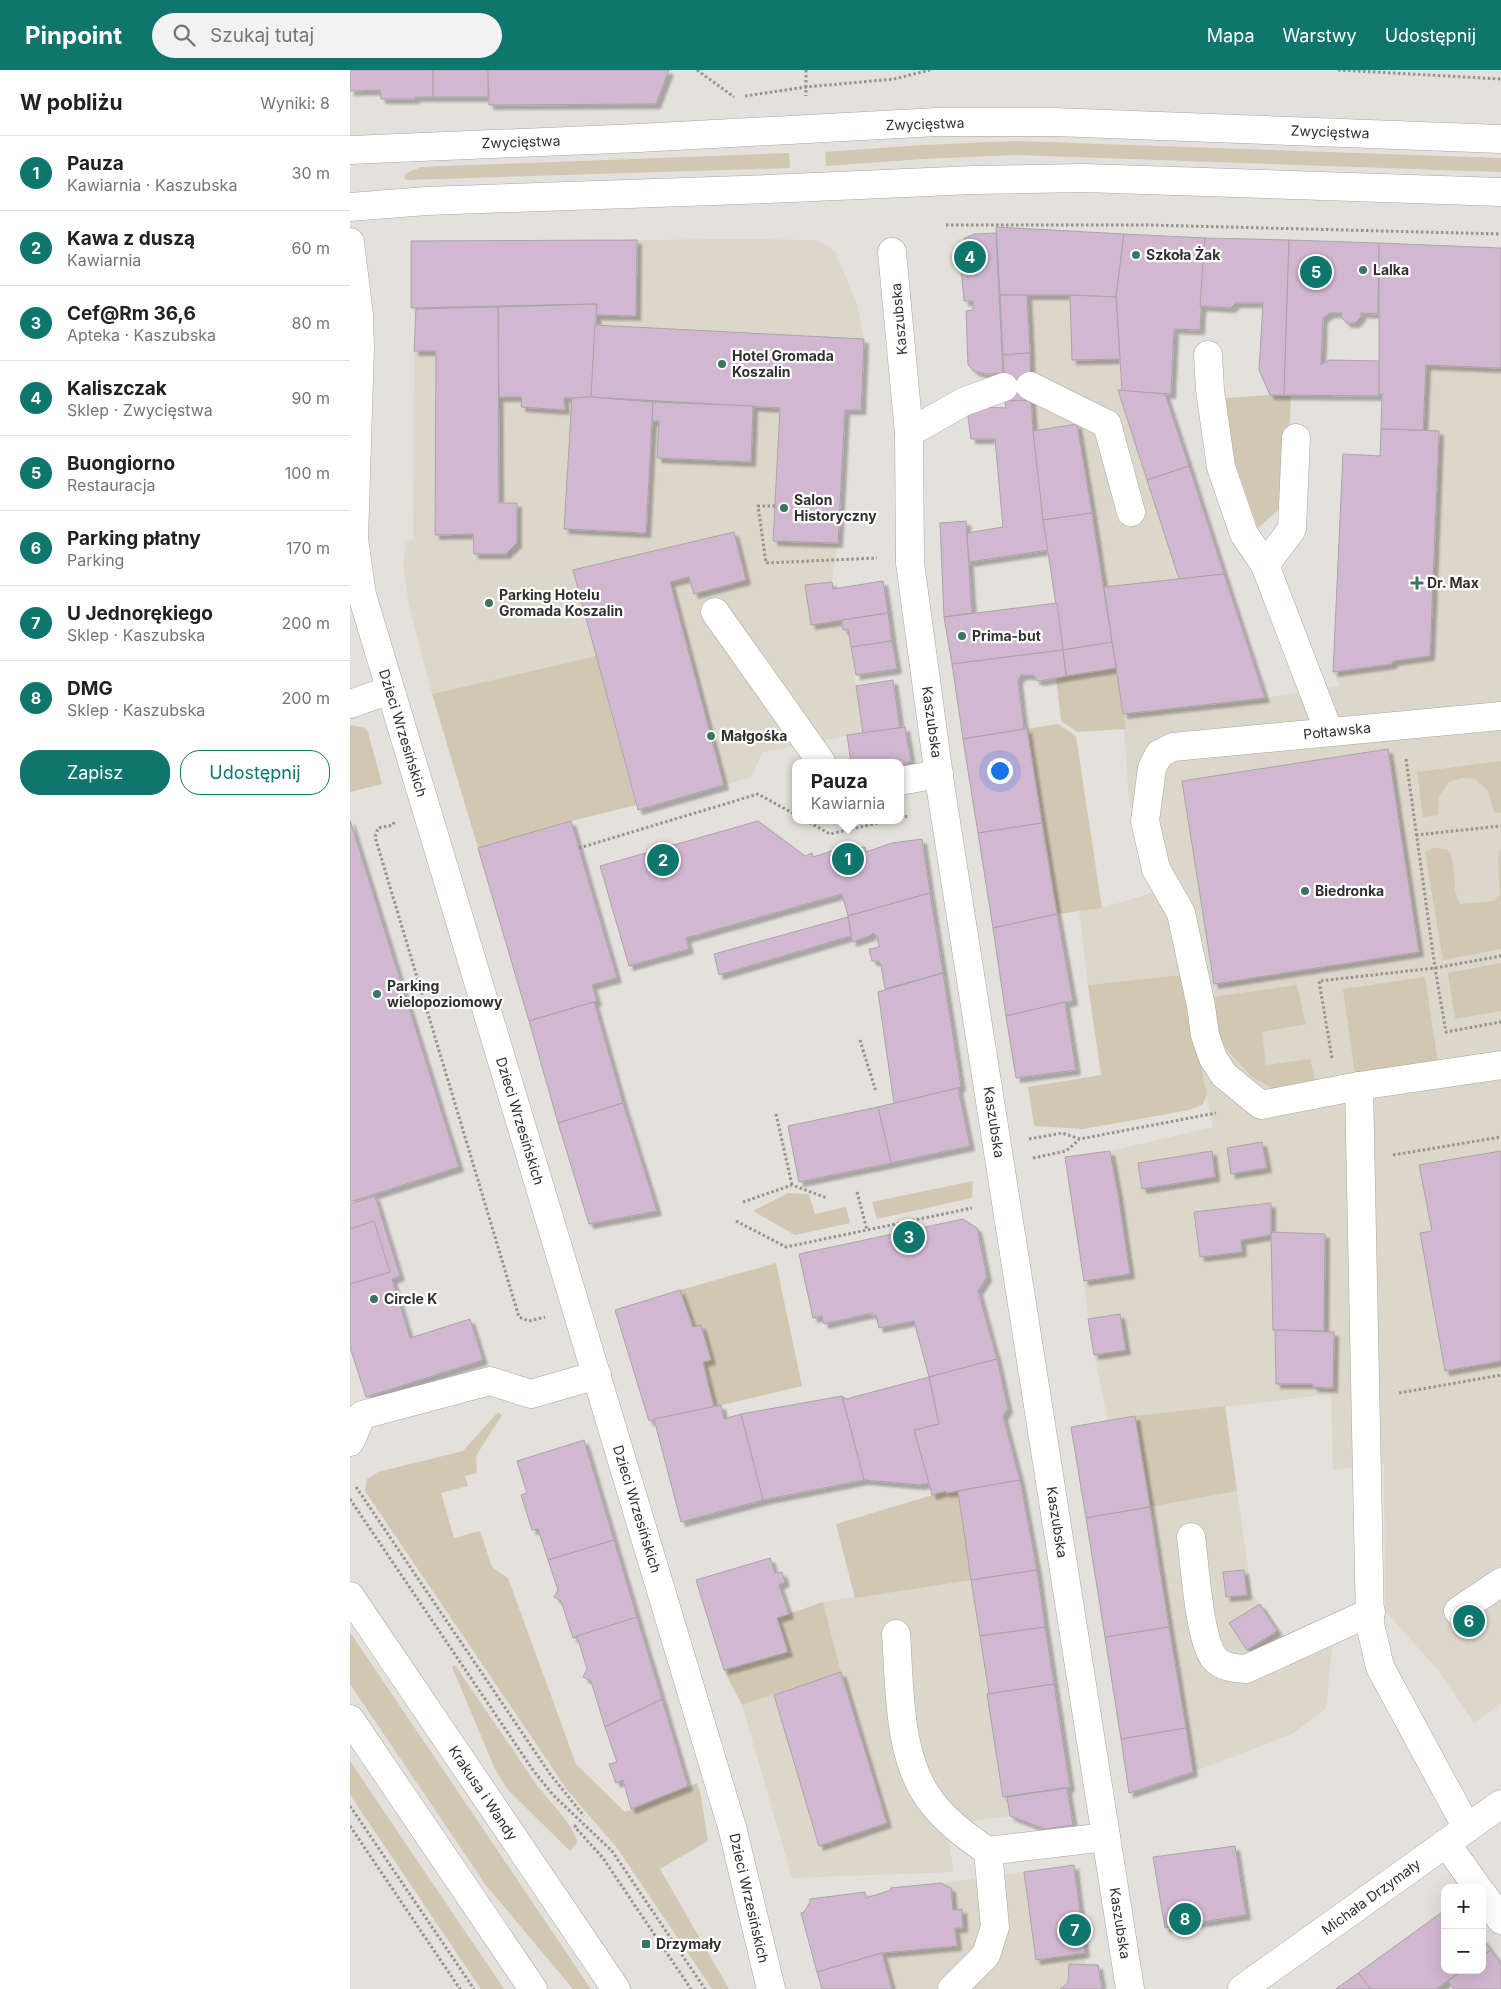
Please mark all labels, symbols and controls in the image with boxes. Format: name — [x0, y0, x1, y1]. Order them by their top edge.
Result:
search box — [152, 13, 502, 58]
text: Pinpoint — [25, 21, 122, 50]
icon: search — [170, 21, 198, 49]
text: Szukaj tutaj — [210, 24, 314, 47]
text: Mapa — [1207, 25, 1254, 46]
text: Warstwy — [1282, 25, 1357, 46]
text: Udostępnij — [1385, 25, 1476, 46]
text: W pobliżu — [20, 90, 123, 115]
text: Wyniki: 8 — [260, 93, 330, 113]
street label: Zwycięstwa — [885, 114, 965, 133]
street label: Zwycięstwa — [1290, 122, 1370, 141]
street label: Zwycięstwa — [481, 132, 561, 151]
text: Pauza — [67, 152, 124, 175]
text: 1 — [33, 163, 39, 183]
text: 30 m — [292, 163, 330, 183]
text: Kawiarnia · Kaszubska — [67, 175, 237, 195]
text: Kawa z duszą — [67, 227, 195, 250]
text: 2 — [31, 238, 41, 258]
text: 60 m — [291, 238, 330, 258]
pin: 4 — [954, 238, 986, 276]
place label: Szkoła Żak — [1146, 245, 1221, 263]
marker: Szkoła Żak — [1130, 249, 1142, 261]
text: Kawiarnia — [67, 250, 141, 270]
pin: 5 — [1300, 253, 1332, 291]
place label: Lalka — [1373, 261, 1409, 278]
marker: Lalka — [1357, 264, 1369, 276]
street label: Kaszubska — [887, 282, 910, 356]
text: Cef@Rm 36,6 — [67, 302, 196, 325]
text: 3 — [31, 313, 41, 333]
text: 80 m — [291, 313, 330, 333]
text: Apteka · Kaszubska — [67, 325, 216, 345]
place label: Hotel Gromada Koszalin — [732, 347, 834, 380]
marker: Hotel Gromada Koszalin — [716, 358, 728, 370]
text: Kaliszczak — [67, 377, 167, 400]
text: 4 — [31, 388, 41, 408]
text: 90 m — [291, 388, 330, 408]
text: Sklep · Zwycięstwa — [67, 400, 213, 420]
text: Buongiorno — [67, 452, 175, 475]
text: 5 — [31, 463, 41, 483]
text: 100 m — [285, 463, 330, 483]
text: Restauracja — [67, 475, 156, 495]
place label: Salon Historyczny — [794, 491, 877, 524]
marker: Salon Historyczny — [778, 502, 790, 514]
text: Parking płatny — [67, 527, 201, 550]
text: 6 — [31, 538, 41, 558]
text: 170 m — [286, 538, 330, 558]
text: Parking — [67, 550, 124, 570]
place label: Dr. Max — [1427, 574, 1479, 591]
marker: Dr. Max — [1411, 577, 1423, 589]
place label: Parking Hotelu Gromada Koszalin — [499, 586, 623, 619]
marker: Parking Hotelu Gromada Koszalin — [483, 597, 495, 609]
text: U Jednorękiego — [67, 602, 213, 625]
text: 7 — [31, 613, 41, 633]
text: 200 m — [282, 613, 330, 633]
text: Sklep · Kaszubska — [67, 625, 205, 645]
place label: Prima-but — [972, 627, 1041, 644]
marker: Prima-but — [956, 630, 968, 642]
street label: Dzieci Wrzesińskich — [376, 667, 431, 799]
text: DMG — [67, 677, 113, 700]
street label: Kaszubska — [919, 685, 946, 759]
text: 8 — [31, 688, 41, 708]
text: 200 m — [282, 688, 330, 708]
text: Sklep · Kaszubska — [67, 700, 205, 720]
street label: Połtawska — [1302, 719, 1372, 742]
place label: Małgośka — [721, 727, 788, 744]
marker: Małgośka — [705, 730, 717, 742]
button: Zapisz — [20, 750, 170, 795]
button: Udostępnij — [180, 750, 330, 795]
your location — [987, 758, 1013, 784]
popup — [792, 759, 904, 824]
text: Pauza — [811, 770, 868, 793]
text: Kawiarnia — [811, 793, 885, 813]
pin: 1 — [832, 840, 864, 878]
pin: 2 — [647, 841, 679, 879]
place label: Biedronka — [1315, 882, 1384, 899]
marker: Biedronka — [1299, 885, 1311, 897]
place label: Parking wielopoziomowy — [387, 977, 503, 1010]
marker: Parking wielopoziomowy — [371, 988, 383, 1000]
street label: Dzieci Wrzesińskich — [493, 1055, 548, 1187]
street label: Kaszubska — [980, 1085, 1009, 1159]
pin: 3 — [893, 1218, 925, 1256]
place label: Circle K — [384, 1290, 437, 1307]
marker: Circle K — [368, 1293, 380, 1305]
street label: Dzieci Wrzesińskich — [610, 1443, 665, 1575]
street label: Kaszubska — [1043, 1485, 1072, 1559]
pin: 6 — [1453, 1602, 1485, 1640]
street label: Krakusa i Wandy — [445, 1742, 521, 1843]
street label: Dzieci Wrzesińskich — [726, 1831, 773, 1964]
street label: Michała Drzymały — [1318, 1855, 1423, 1938]
map controls — [1441, 1884, 1486, 1974]
button: + — [1441, 1884, 1486, 1929]
street label: Kaszubska — [1106, 1886, 1135, 1960]
pin: 8 — [1169, 1900, 1201, 1938]
pin: 7 — [1059, 1911, 1091, 1949]
button: − — [1441, 1929, 1486, 1974]
place label: Drzymały — [656, 1935, 722, 1952]
marker: Drzymały — [640, 1938, 652, 1950]

